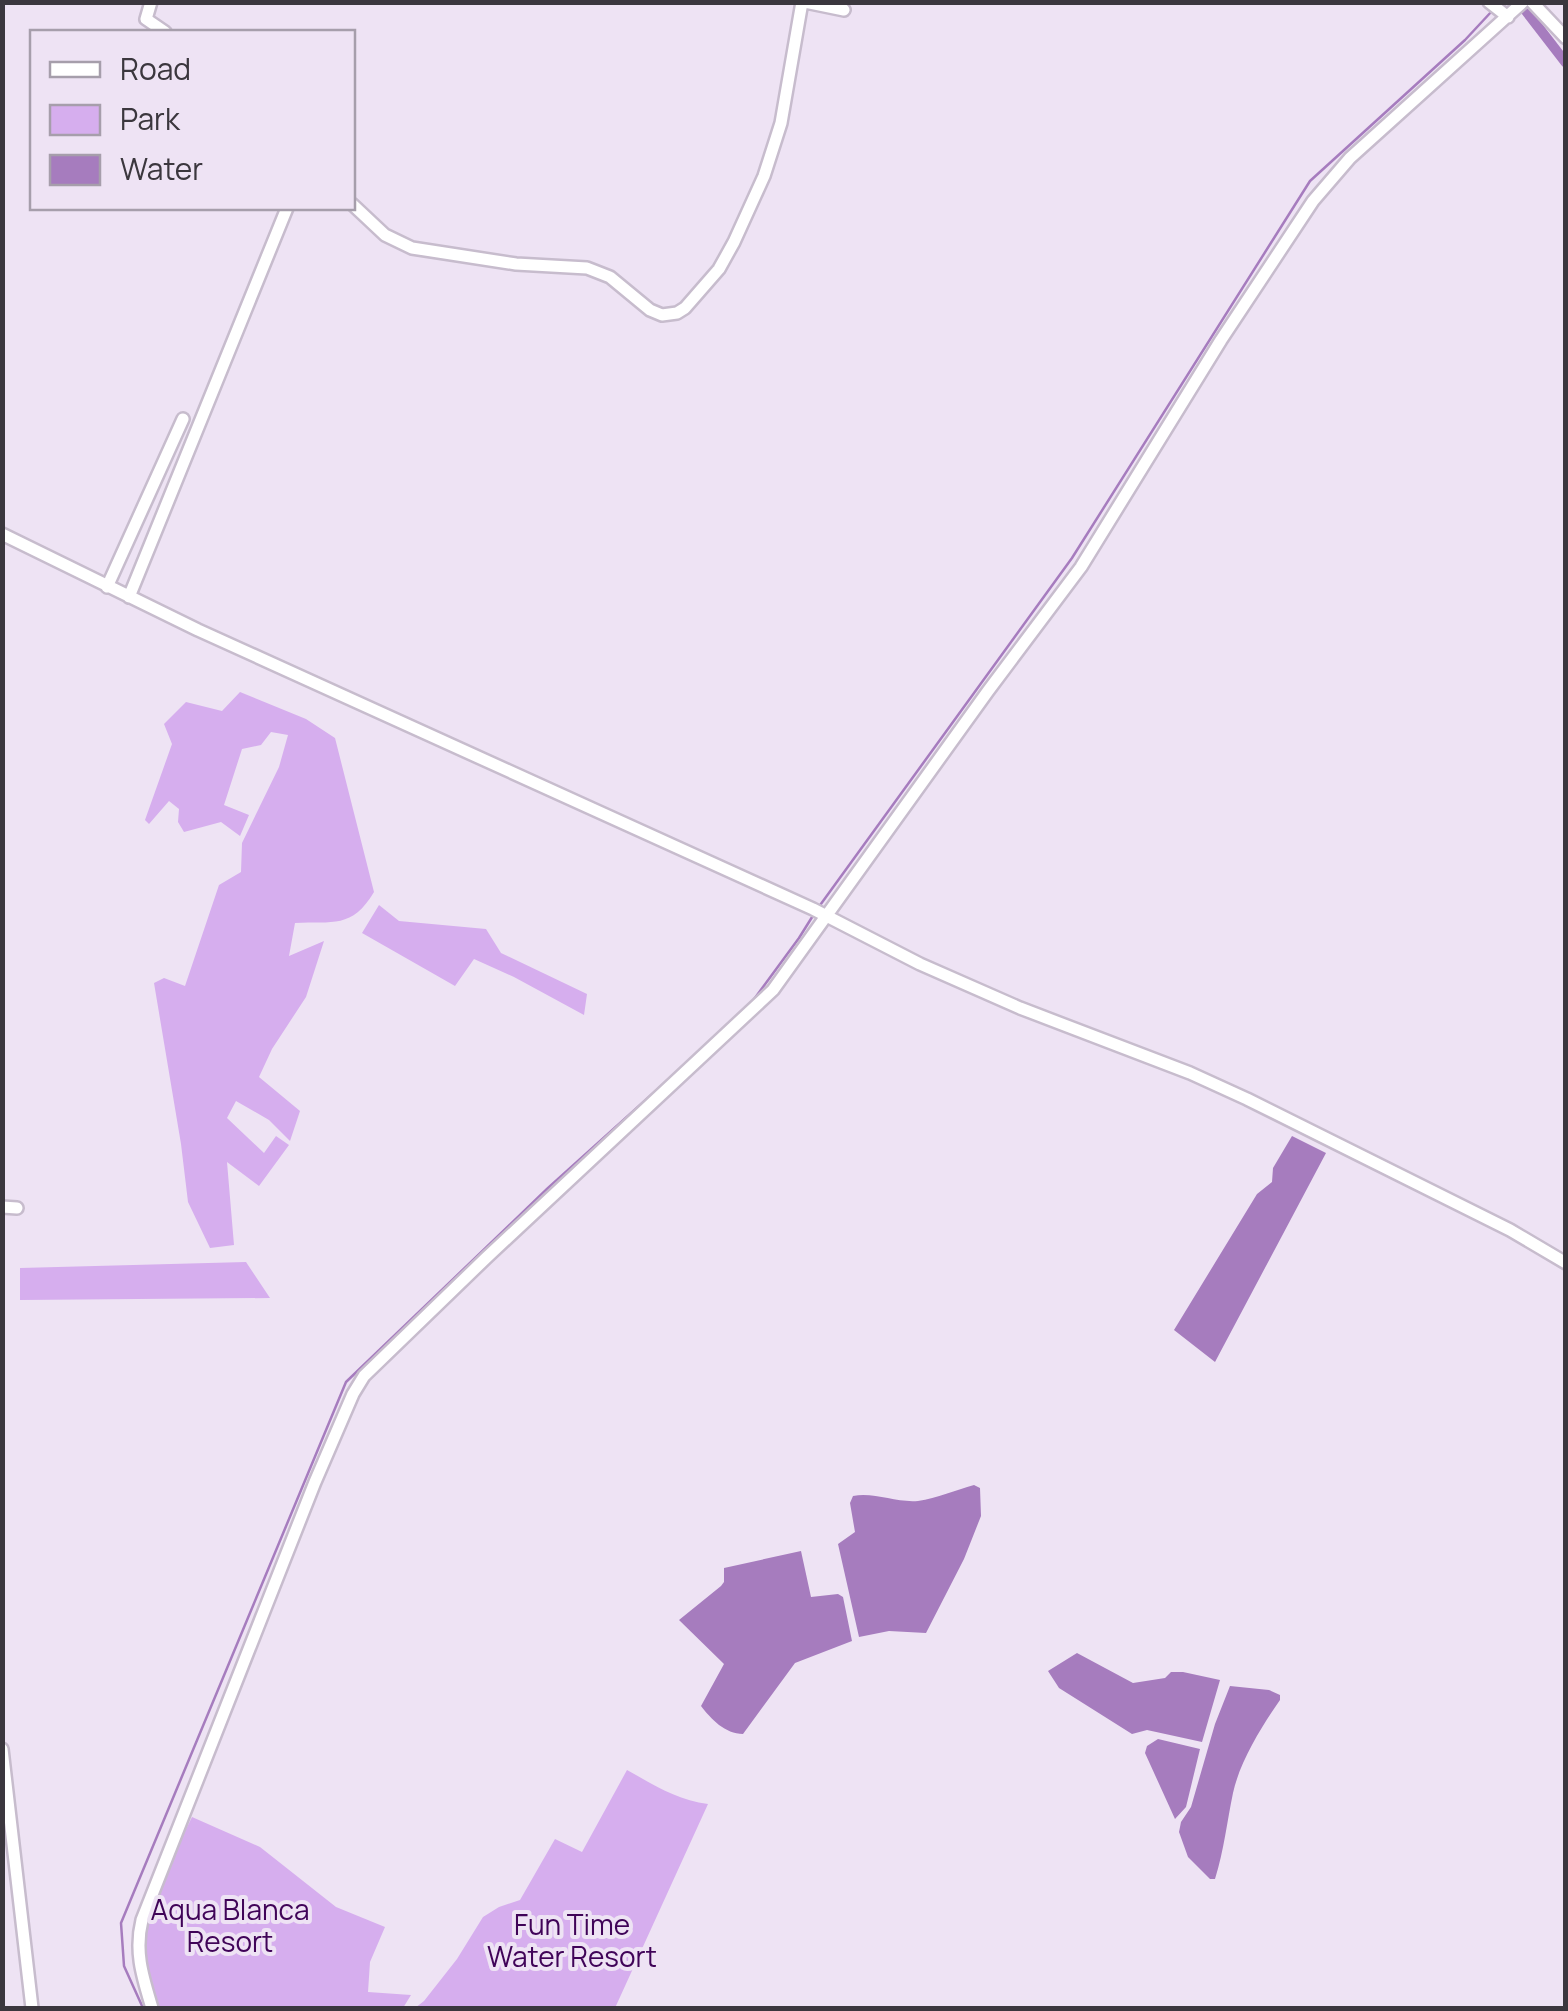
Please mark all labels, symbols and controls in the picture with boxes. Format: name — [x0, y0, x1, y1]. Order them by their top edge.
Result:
legend — [30, 30, 355, 210]
text: Road — [120, 48, 191, 89]
text: Park — [120, 98, 181, 139]
text: Water — [120, 148, 203, 189]
park label: Aqua Blanca Resort — [151, 1890, 309, 1960]
park label: Fun Time Water Resort — [487, 1905, 657, 1975]

